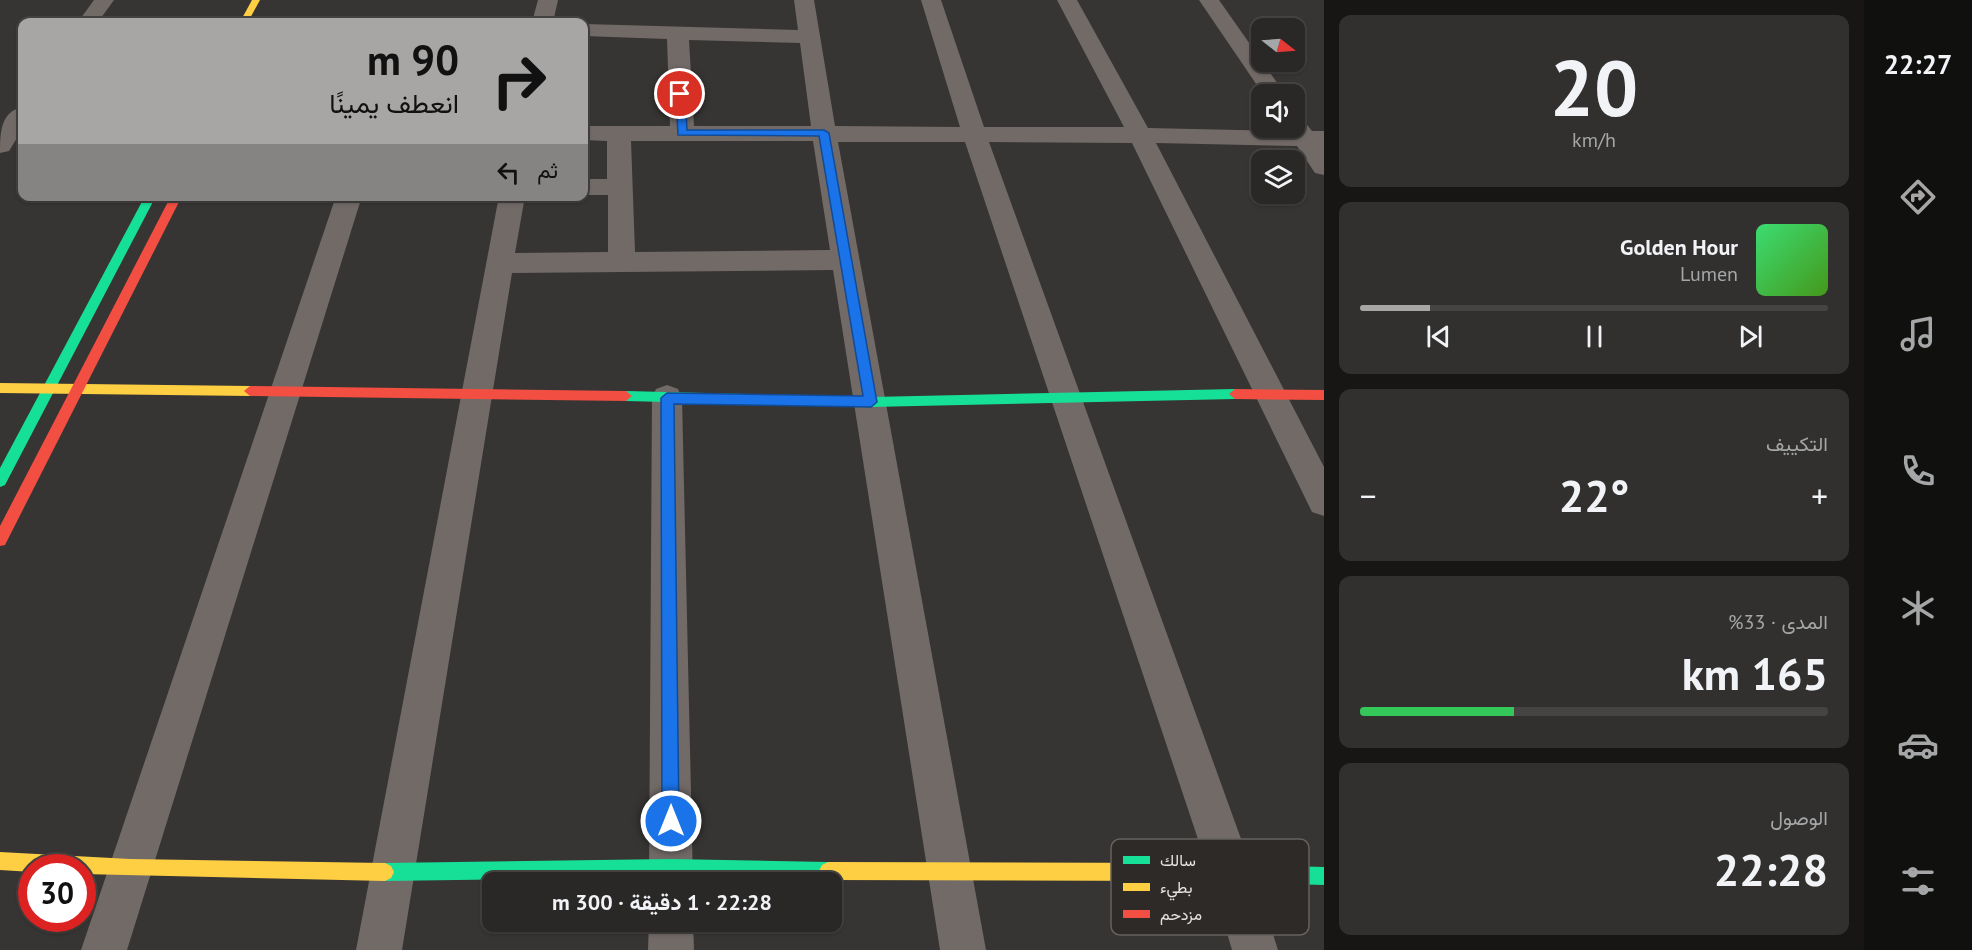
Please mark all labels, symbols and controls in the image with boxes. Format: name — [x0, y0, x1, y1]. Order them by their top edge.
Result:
north arrow — [1251, 18, 1305, 72]
map controls — [1251, 18, 1305, 204]
text: 90 m — [367, 32, 459, 87]
text: 20 — [1550, 37, 1638, 138]
icon: right — [480, 42, 558, 120]
text: 22:27 — [1884, 47, 1952, 81]
pin — [654, 68, 705, 119]
icon: arrive — [663, 77, 696, 110]
button: sound — [1251, 84, 1305, 138]
text: انعطف يمينًا — [329, 86, 459, 120]
text: km/h — [1572, 127, 1616, 153]
button: layers — [1251, 150, 1305, 204]
icon: left — [492, 156, 525, 189]
text: ثم — [537, 156, 558, 184]
icon: directions — [1897, 176, 1939, 218]
text: Golden Hour — [1620, 233, 1738, 261]
text: Lumen — [1680, 261, 1738, 287]
icon: music — [1897, 313, 1939, 355]
icon: previous — [1422, 320, 1455, 353]
icon: pause — [1578, 320, 1611, 353]
icon: next — [1734, 320, 1767, 353]
text: التكييف — [1766, 431, 1828, 457]
icon: phone — [1897, 450, 1939, 492]
text: 22° — [1559, 466, 1629, 524]
text: − — [1360, 474, 1377, 517]
text: + — [1811, 474, 1828, 517]
icon: climate — [1897, 587, 1939, 629]
text: المدى · 33% — [1728, 609, 1828, 635]
text: 165 km — [1682, 644, 1828, 702]
icon: car — [1897, 724, 1939, 766]
position arrow — [639, 789, 703, 853]
text: الوصول — [1770, 805, 1828, 831]
legend — [1111, 839, 1309, 935]
text: 22:28 — [1714, 840, 1828, 898]
text: سالك — [1160, 850, 1196, 870]
speed limit sign: 30 — [18, 854, 96, 932]
icon: filters — [1897, 860, 1939, 902]
text: بطيء — [1160, 877, 1192, 901]
text: 22:28 · 1 دقيقة · 300 m — [552, 888, 772, 916]
text: مزدحم — [1160, 904, 1202, 925]

